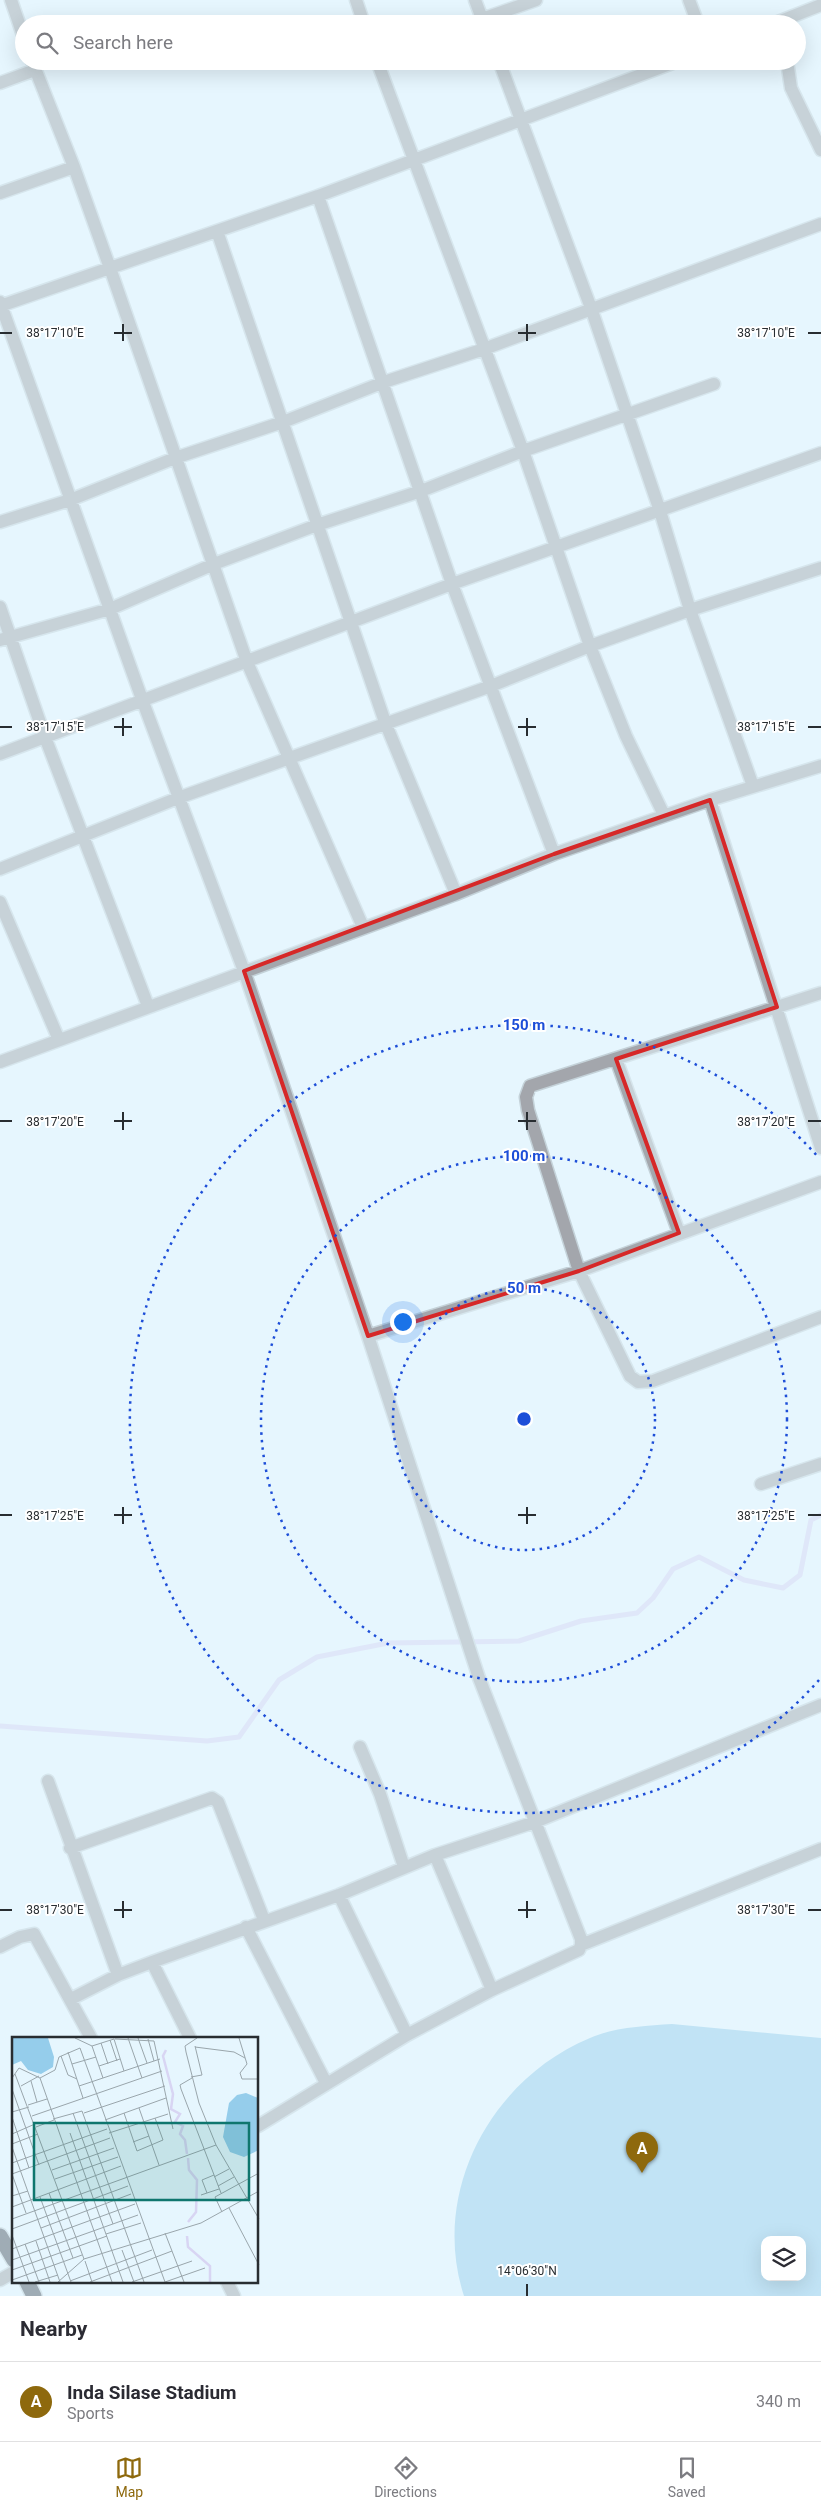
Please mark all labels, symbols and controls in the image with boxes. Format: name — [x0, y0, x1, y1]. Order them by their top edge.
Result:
search box — [15, 15, 806, 70]
icon: search — [33, 29, 61, 57]
text: Search here — [73, 31, 173, 54]
text: 38°17'10"E — [26, 326, 84, 340]
text: 38°17'10"E — [737, 326, 795, 340]
text: 38°17'15"E — [26, 720, 84, 734]
text: 38°17'15"E — [737, 720, 795, 734]
text: 150 m — [503, 1016, 545, 1034]
text: 38°17'20"E — [26, 1115, 84, 1129]
text: 38°17'20"E — [737, 1115, 795, 1129]
text: 100 m — [503, 1147, 545, 1165]
text: 50 m — [507, 1279, 541, 1297]
your location — [390, 1309, 416, 1335]
centre of rings — [515, 1410, 533, 1428]
text: 38°17'25"E — [26, 1509, 84, 1523]
text: 38°17'25"E — [737, 1509, 795, 1523]
text: 38°17'30"E — [26, 1903, 84, 1917]
text: 38°17'30"E — [737, 1903, 795, 1917]
inset map — [12, 2037, 259, 2284]
pin: A — [626, 2132, 658, 2173]
map controls — [761, 2236, 806, 2281]
button: layers — [761, 2236, 806, 2281]
text: 14°06'30"N — [497, 2264, 557, 2278]
text: Nearby — [20, 2317, 87, 2341]
text: Inda Silase Stadium — [67, 2381, 237, 2404]
text: A — [31, 2392, 41, 2411]
text: 340 m — [756, 2392, 801, 2411]
text: Sports — [67, 2404, 114, 2423]
tab: Map — [115, 2454, 143, 2500]
tab: Directions — [374, 2454, 437, 2500]
tab: Saved — [668, 2454, 706, 2500]

